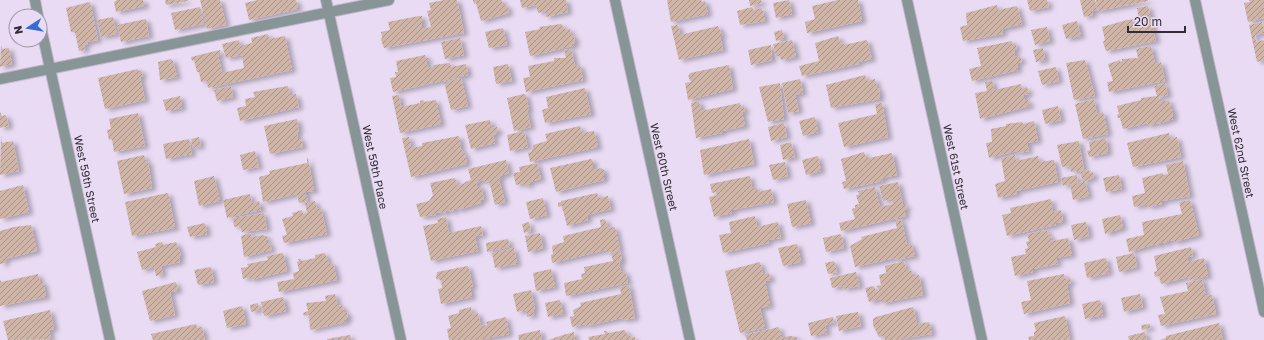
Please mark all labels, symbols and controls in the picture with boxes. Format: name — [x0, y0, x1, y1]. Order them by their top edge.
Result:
north arrow — [8, 8, 48, 48]
scale bar — [1128, 8, 1185, 34]
text: 20 m — [1134, 14, 1162, 29]
text: N — [11, 25, 25, 36]
street label: West 62nd Street — [1226, 107, 1257, 199]
street label: West 60th Street — [648, 122, 681, 212]
street label: West 61st Street — [941, 123, 972, 211]
street label: West 59th Place — [360, 124, 391, 210]
street label: West 59th Street — [72, 134, 103, 224]

